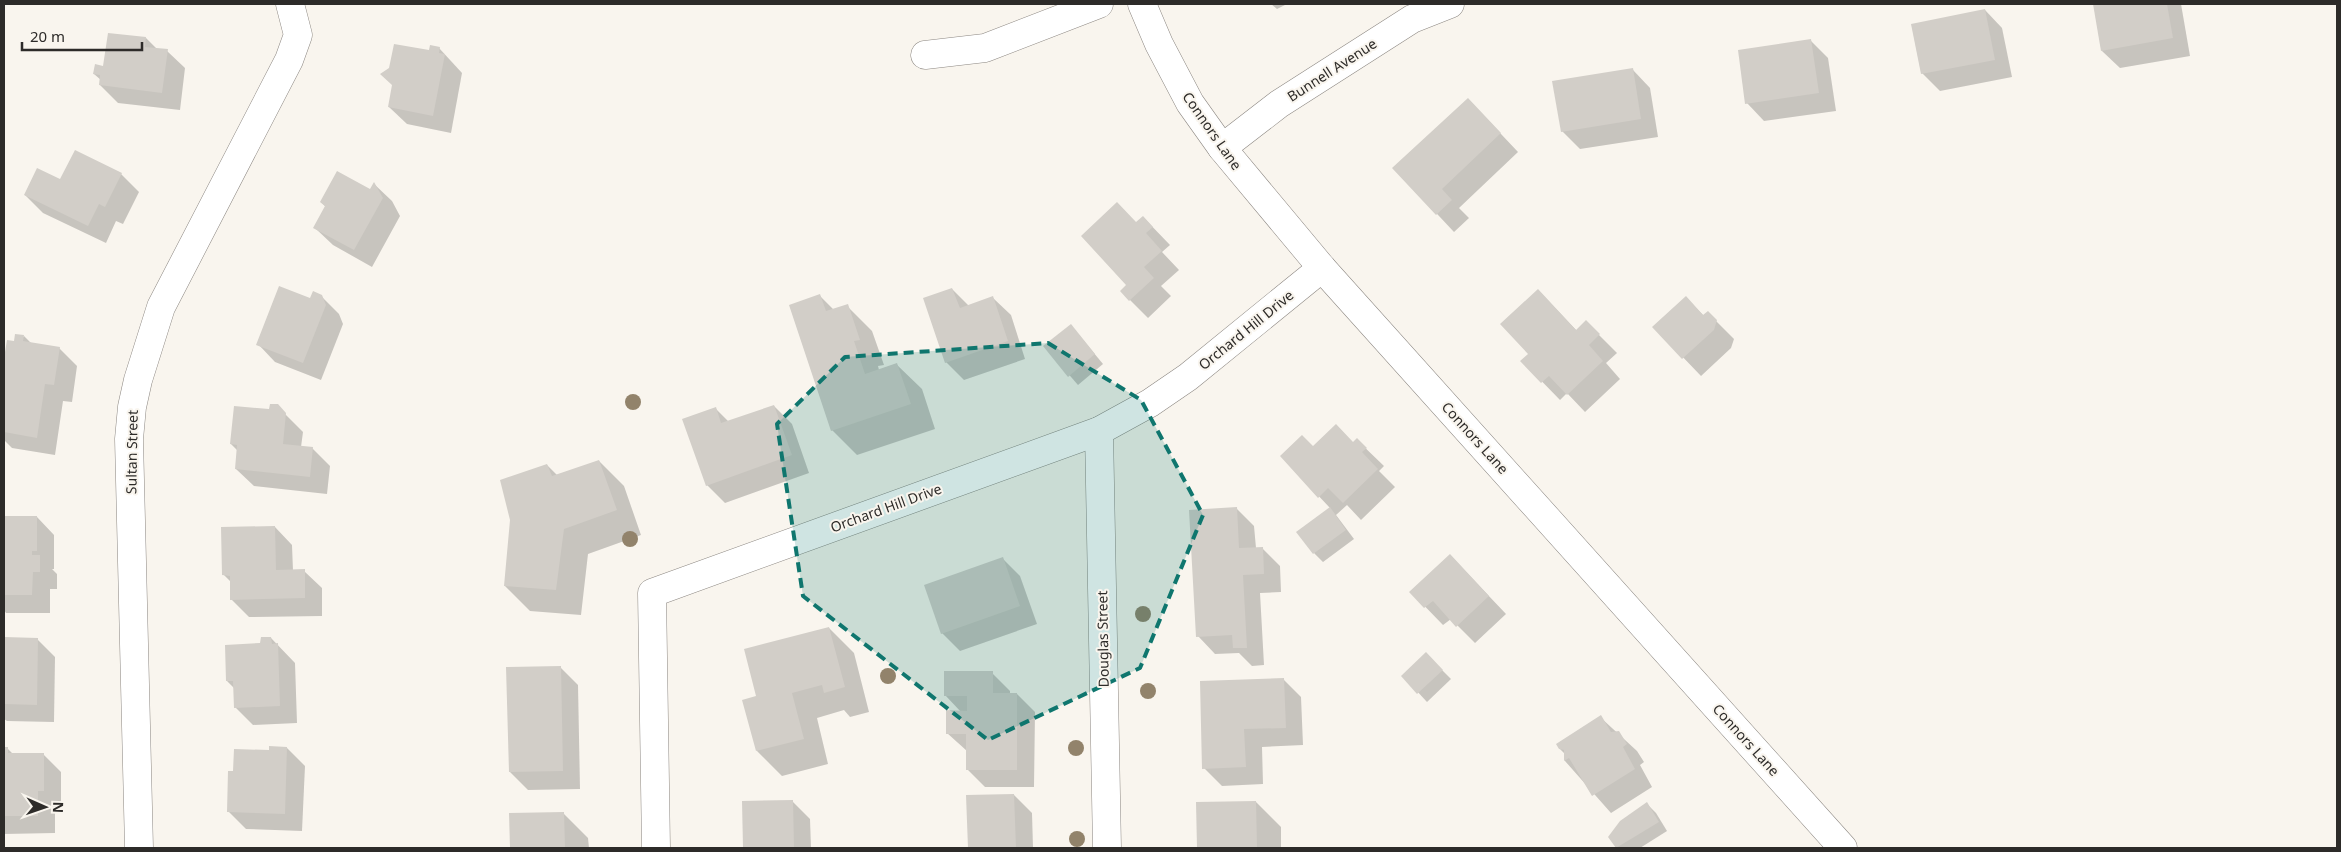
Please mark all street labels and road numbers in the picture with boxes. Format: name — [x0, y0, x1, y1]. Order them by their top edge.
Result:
street label: Bunnell Avenue — [1283, 34, 1380, 106]
street label: Connors Lane — [1179, 88, 1246, 173]
street label: Orchard Hill Drive — [1194, 285, 1297, 374]
street label: Connors Lane — [1438, 398, 1513, 478]
street label: Sultan Street — [121, 410, 142, 494]
street label: Orchard Hill Drive — [828, 479, 944, 536]
street label: Douglas Street — [1092, 590, 1113, 688]
street label: Connors Lane — [1709, 700, 1784, 780]

